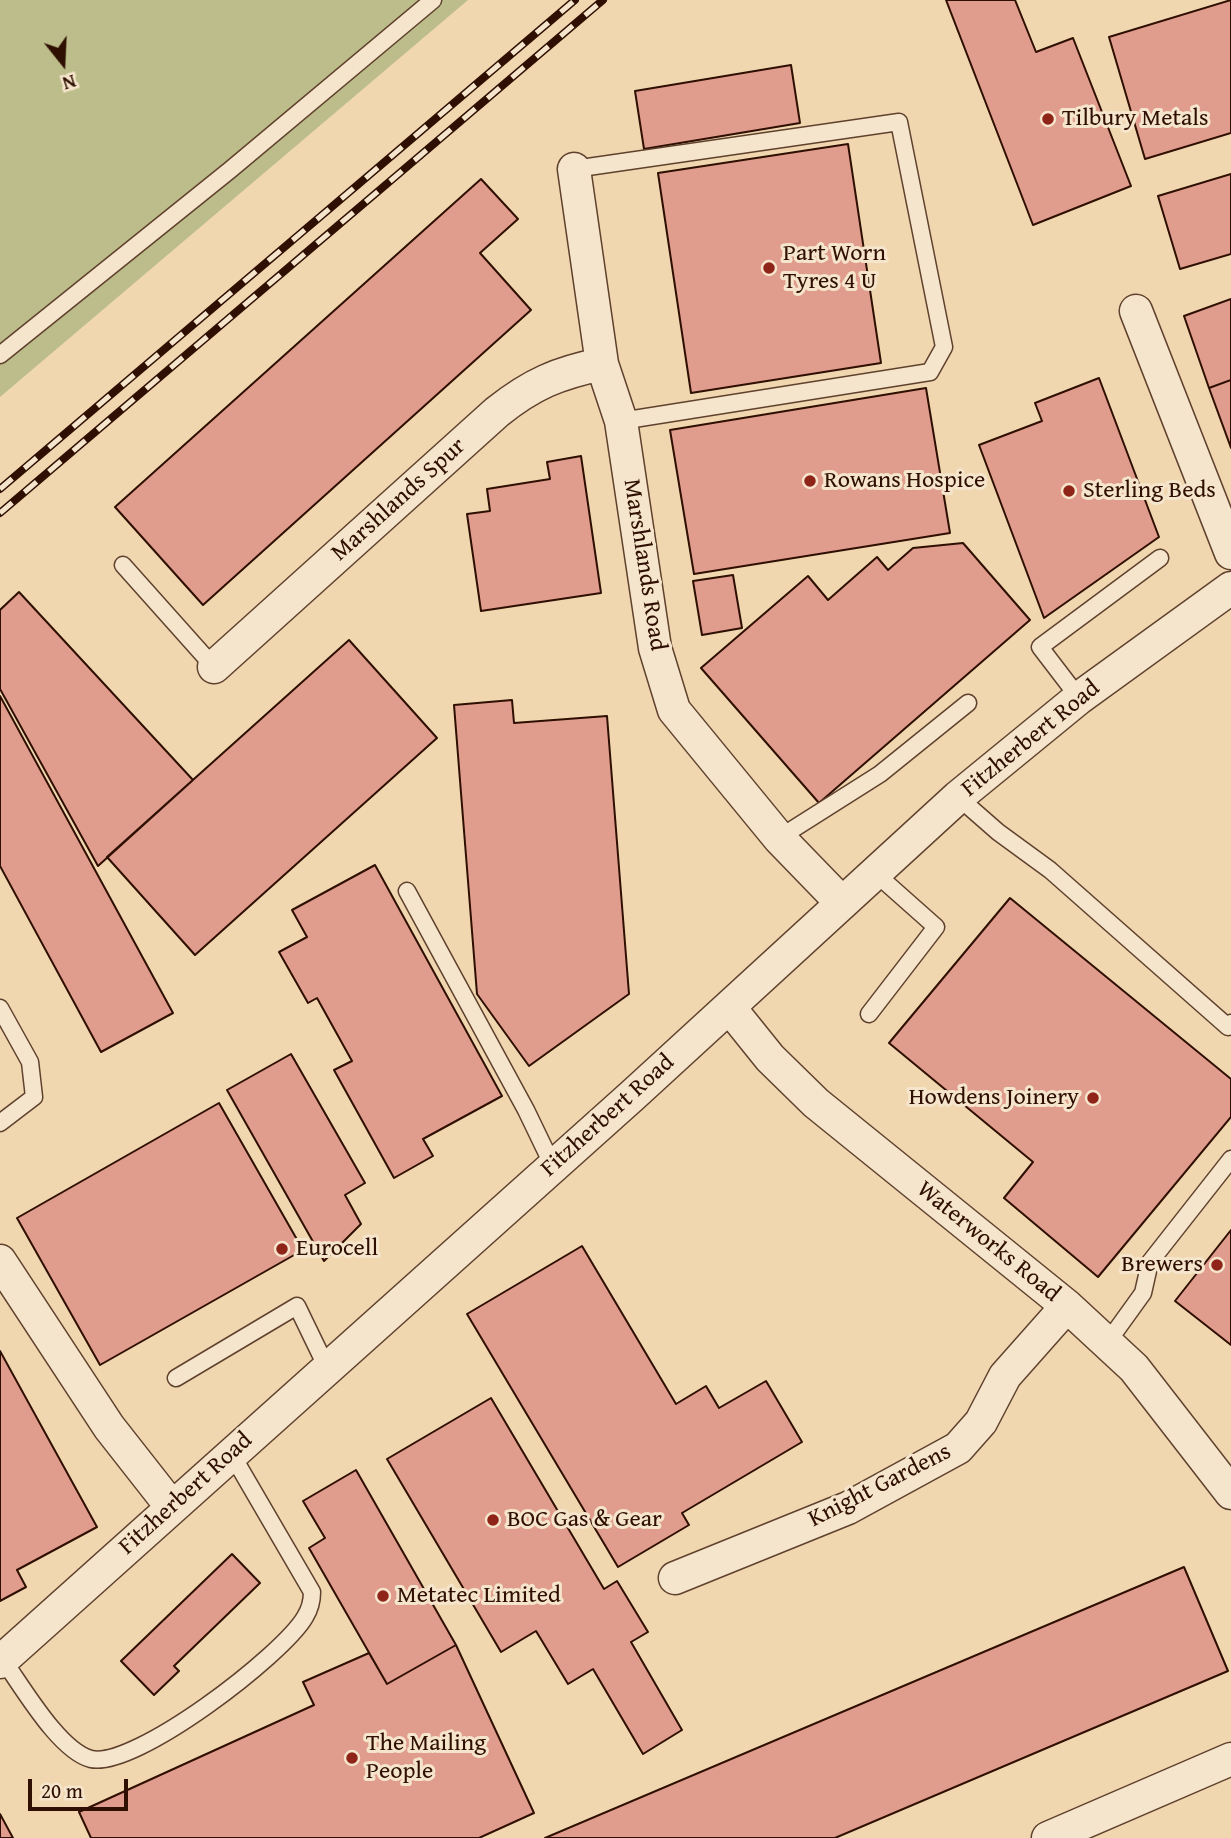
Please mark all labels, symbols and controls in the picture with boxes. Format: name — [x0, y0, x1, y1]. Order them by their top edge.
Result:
north arrow — [28, 28, 98, 98]
text: N — [59, 68, 80, 98]
place label: Tilbury Metals — [1062, 105, 1208, 133]
marker: Tilbury Metals — [1040, 111, 1056, 127]
place label: Part Worn Tyres 4 U — [783, 240, 886, 296]
marker: Part Worn Tyres 4 U — [761, 260, 777, 276]
street label: Marshlands Spur — [326, 432, 472, 568]
place label: Rowans Hospice — [824, 467, 985, 495]
marker: Rowans Hospice — [802, 473, 818, 489]
street label: Marshlands Road — [616, 477, 672, 653]
place label: Sterling Beds — [1083, 477, 1216, 505]
marker: Sterling Beds — [1061, 483, 1077, 499]
street label: Fitzherbert Road — [956, 674, 1106, 804]
street label: Fitzherbert Road — [535, 1049, 681, 1183]
place label: Howdens Joinery — [909, 1084, 1079, 1112]
marker: Howdens Joinery — [1085, 1090, 1101, 1106]
street label: Waterworks Road — [910, 1175, 1066, 1309]
place label: Eurocell — [296, 1235, 378, 1263]
marker: Eurocell — [274, 1241, 290, 1257]
place label: Brewers — [1121, 1251, 1203, 1279]
marker: Brewers — [1209, 1257, 1225, 1273]
street label: Fitzherbert Road — [113, 1427, 259, 1561]
street label: Knight Gardens — [804, 1438, 956, 1534]
place label: BOC Gas & Gear — [507, 1506, 662, 1534]
marker: BOC Gas & Gear — [485, 1512, 501, 1528]
place label: Metatec Limited — [397, 1582, 561, 1610]
marker: Metatec Limited — [375, 1588, 391, 1604]
place label: The Mailing People — [366, 1730, 486, 1786]
marker: The Mailing People — [344, 1750, 360, 1766]
scale bar — [32, 1764, 131, 1808]
text: 20 m — [41, 1775, 83, 1806]

